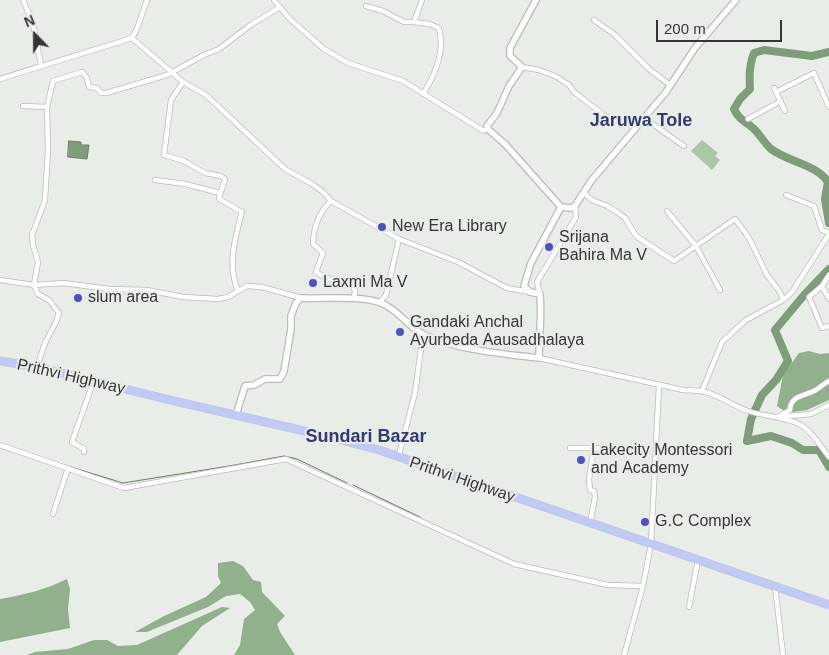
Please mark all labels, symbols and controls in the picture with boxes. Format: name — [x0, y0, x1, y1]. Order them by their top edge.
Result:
north arrow — [10, 10, 60, 60]
scale bar — [659, 10, 785, 42]
text: N — [22, 12, 37, 30]
text: 200 m — [664, 20, 706, 37]
district label: Jaruwa Tole — [590, 110, 692, 132]
place label: New Era Library — [392, 217, 507, 237]
marker: New Era Library — [376, 221, 388, 233]
place label: Srijana Bahira Ma V — [559, 228, 647, 266]
marker: Srijana Bahira Ma V — [543, 241, 555, 253]
place label: Laxmi Ma V — [323, 273, 407, 293]
marker: Laxmi Ma V — [307, 277, 319, 289]
place label: slum area — [88, 288, 158, 308]
marker: slum area — [72, 292, 84, 304]
place label: Gandaki Anchal Ayurbeda Aausadhalaya — [410, 313, 584, 351]
marker: Gandaki Anchal Ayurbeda Aausadhalaya — [394, 326, 406, 338]
street label: Prithvi Highway — [15, 355, 127, 399]
district label: Sundari Bazar — [305, 426, 427, 448]
place label: Lakecity Montessori and Academy — [591, 441, 732, 479]
street label: Prithvi Highway — [407, 453, 517, 507]
marker: Lakecity Montessori and Academy — [575, 454, 587, 466]
place label: G.C Complex — [655, 512, 751, 532]
marker: G.C Complex — [639, 516, 651, 528]

